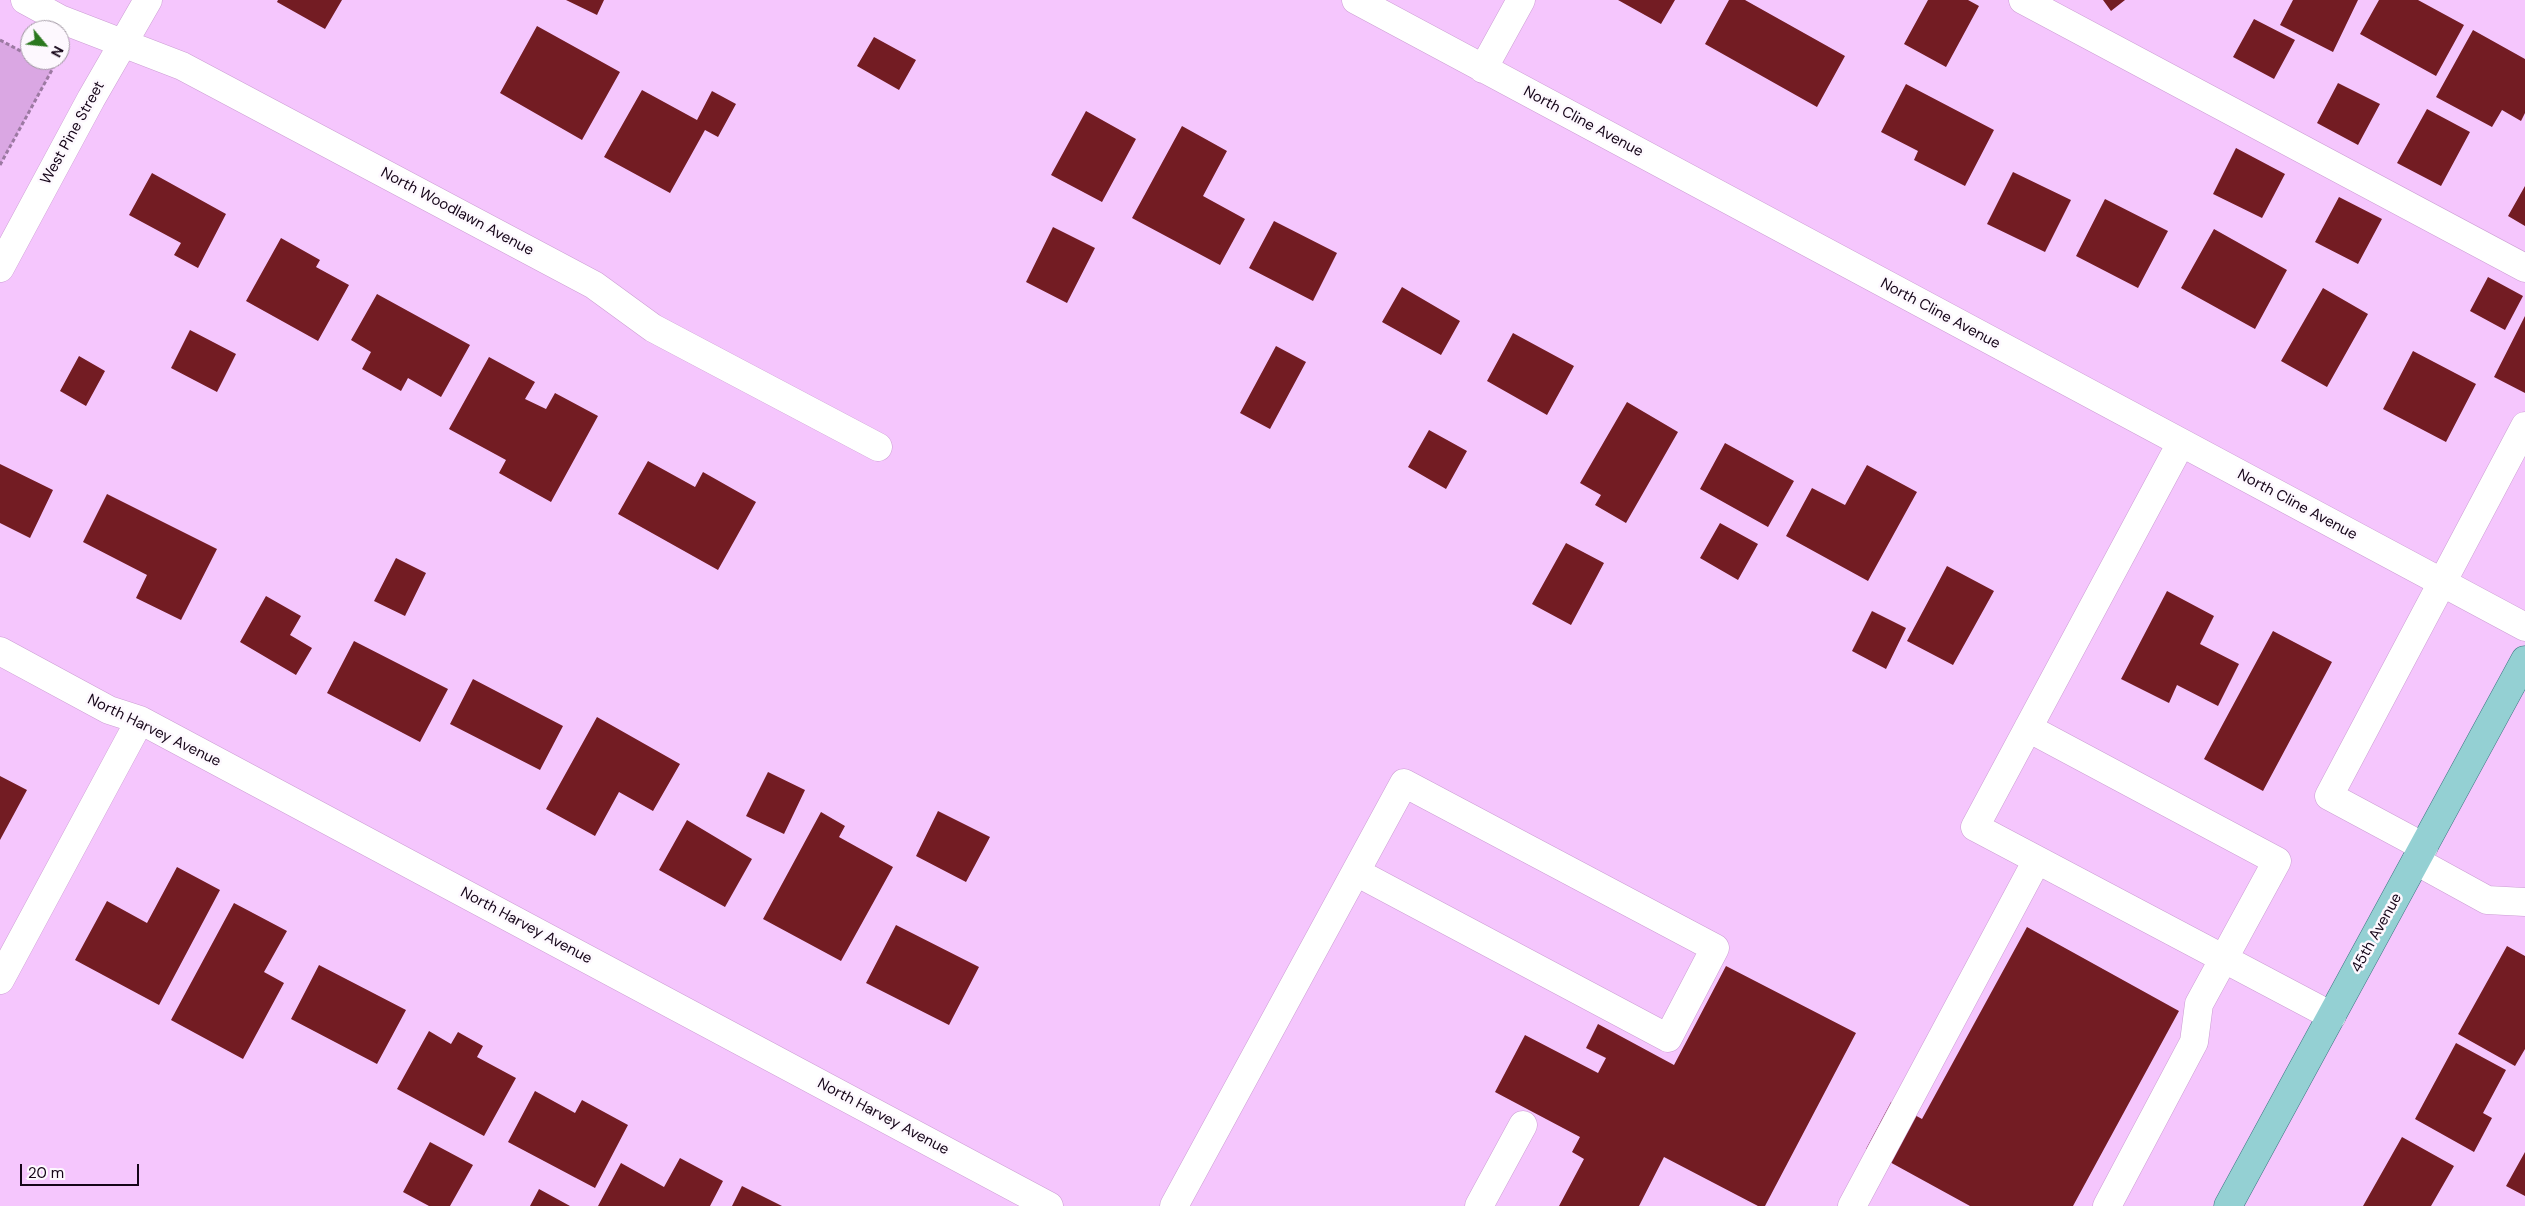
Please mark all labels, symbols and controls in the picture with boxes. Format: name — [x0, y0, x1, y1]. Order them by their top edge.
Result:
north arrow — [20, 20, 70, 70]
text: N — [47, 43, 68, 60]
street label: West Pine Street — [37, 78, 109, 188]
street label: North Cline Avenue — [1520, 83, 1646, 161]
street label: North Woodlawn Avenue — [377, 164, 537, 260]
street label: North Cline Avenue — [1877, 275, 2003, 353]
street label: North Cline Avenue — [2234, 466, 2360, 544]
street label: North Harvey Avenue — [84, 691, 224, 771]
street label: North Harvey Avenue — [457, 884, 595, 968]
street label: 45th Avenue — [2348, 890, 2406, 976]
street label: North Harvey Avenue — [814, 1075, 952, 1159]
scale bar — [22, 1154, 141, 1186]
text: 20 m — [28, 1163, 64, 1183]

